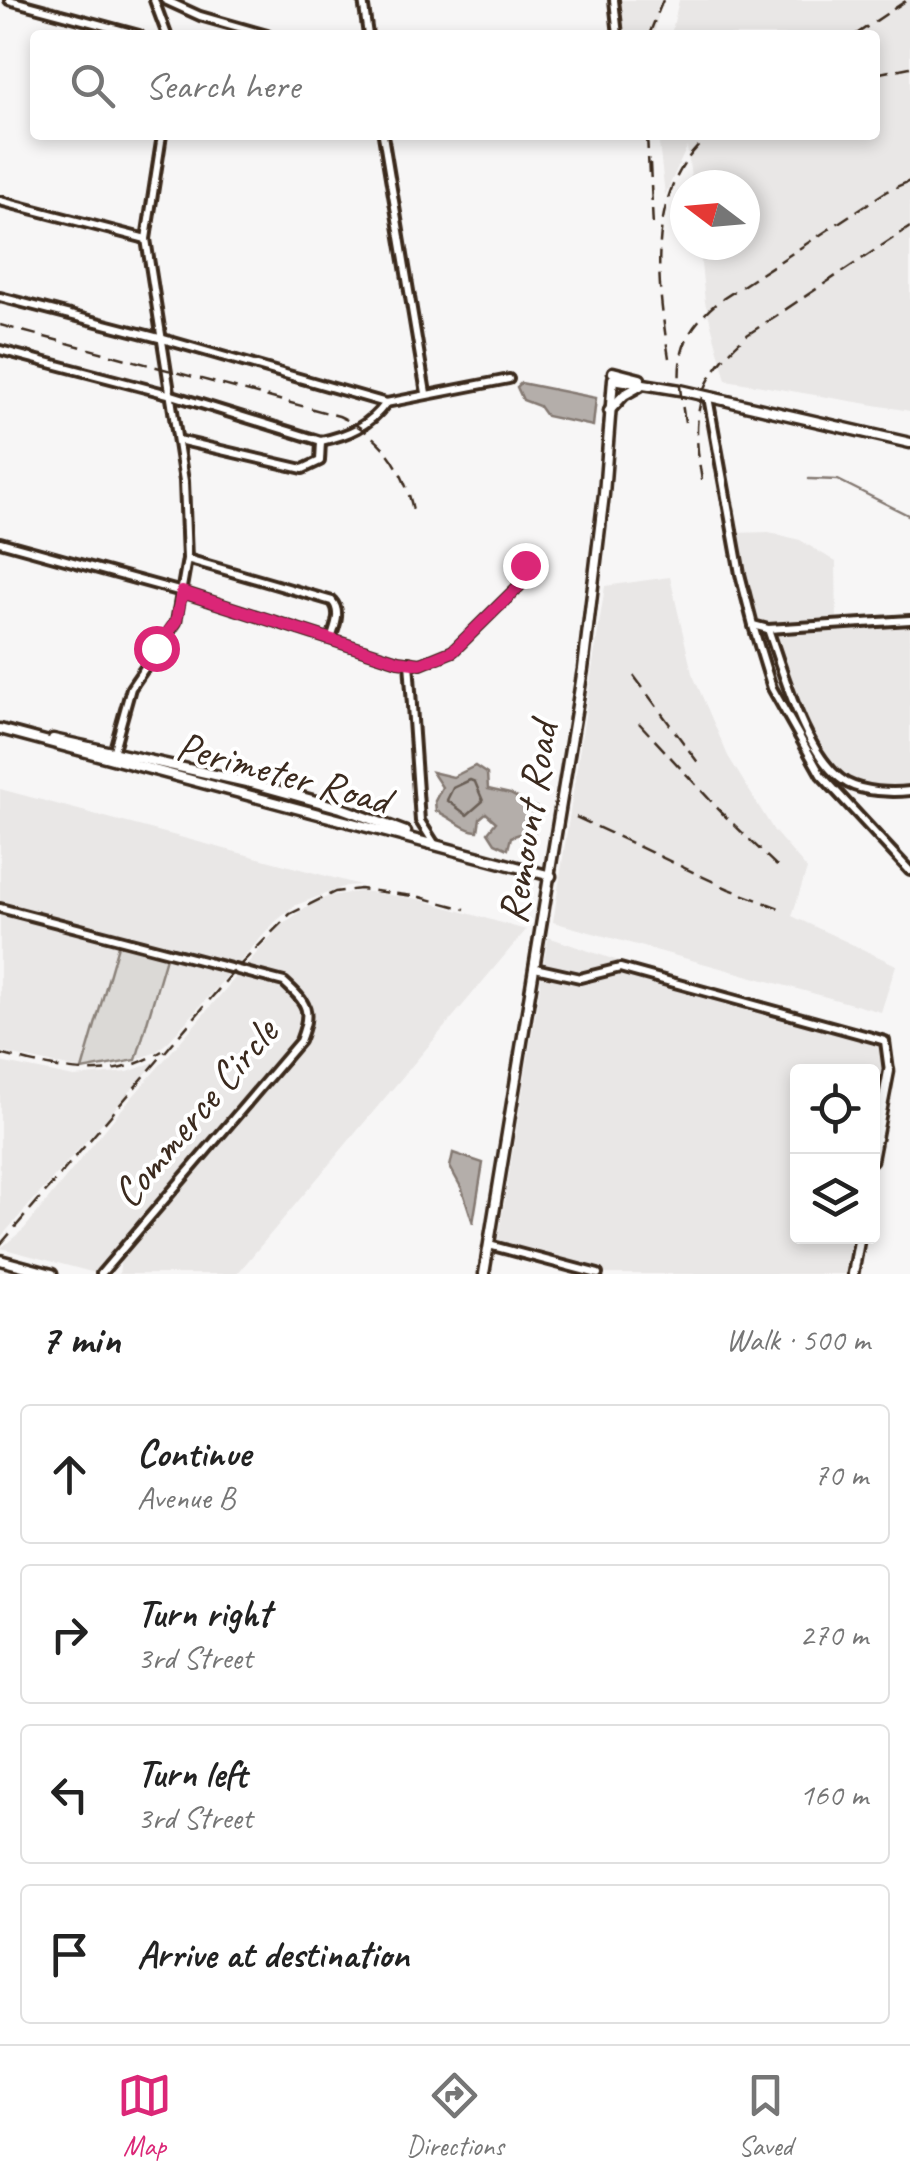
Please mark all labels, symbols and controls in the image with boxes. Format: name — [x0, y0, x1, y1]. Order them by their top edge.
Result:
search box — [30, 30, 880, 140]
icon: search — [65, 58, 120, 113]
text: Search here — [145, 62, 300, 109]
north arrow — [670, 170, 760, 260]
route end — [503, 543, 549, 589]
route start — [134, 626, 180, 672]
street label: Remount Road — [486, 712, 571, 927]
street label: Perimeter Road — [171, 719, 401, 829]
street label: Commerce Circle — [101, 1006, 291, 1218]
map controls — [790, 1064, 880, 1244]
button: locate — [790, 1064, 880, 1154]
button: layers — [790, 1154, 880, 1244]
text: 7 min — [40, 1313, 120, 1366]
text: Walk · 500 m — [726, 1319, 870, 1360]
text: Continue — [137, 1430, 251, 1477]
icon: ahead — [42, 1447, 97, 1502]
text: 70 m — [814, 1454, 868, 1495]
text: Avenue B — [137, 1477, 235, 1518]
text: Turn right — [137, 1590, 271, 1637]
icon: right — [42, 1607, 97, 1662]
text: 270 m — [799, 1614, 868, 1655]
text: 3rd Street — [137, 1637, 252, 1678]
text: Turn left — [137, 1750, 247, 1797]
icon: left — [42, 1767, 97, 1822]
text: 160 m — [799, 1774, 868, 1815]
text: 3rd Street — [137, 1797, 252, 1838]
icon: arrive — [42, 1927, 97, 1982]
text: Arrive at destination — [137, 1931, 409, 1978]
tab: Map — [117, 2068, 172, 2163]
tab: Directions — [406, 2068, 504, 2163]
tab: Saved — [738, 2068, 793, 2163]

